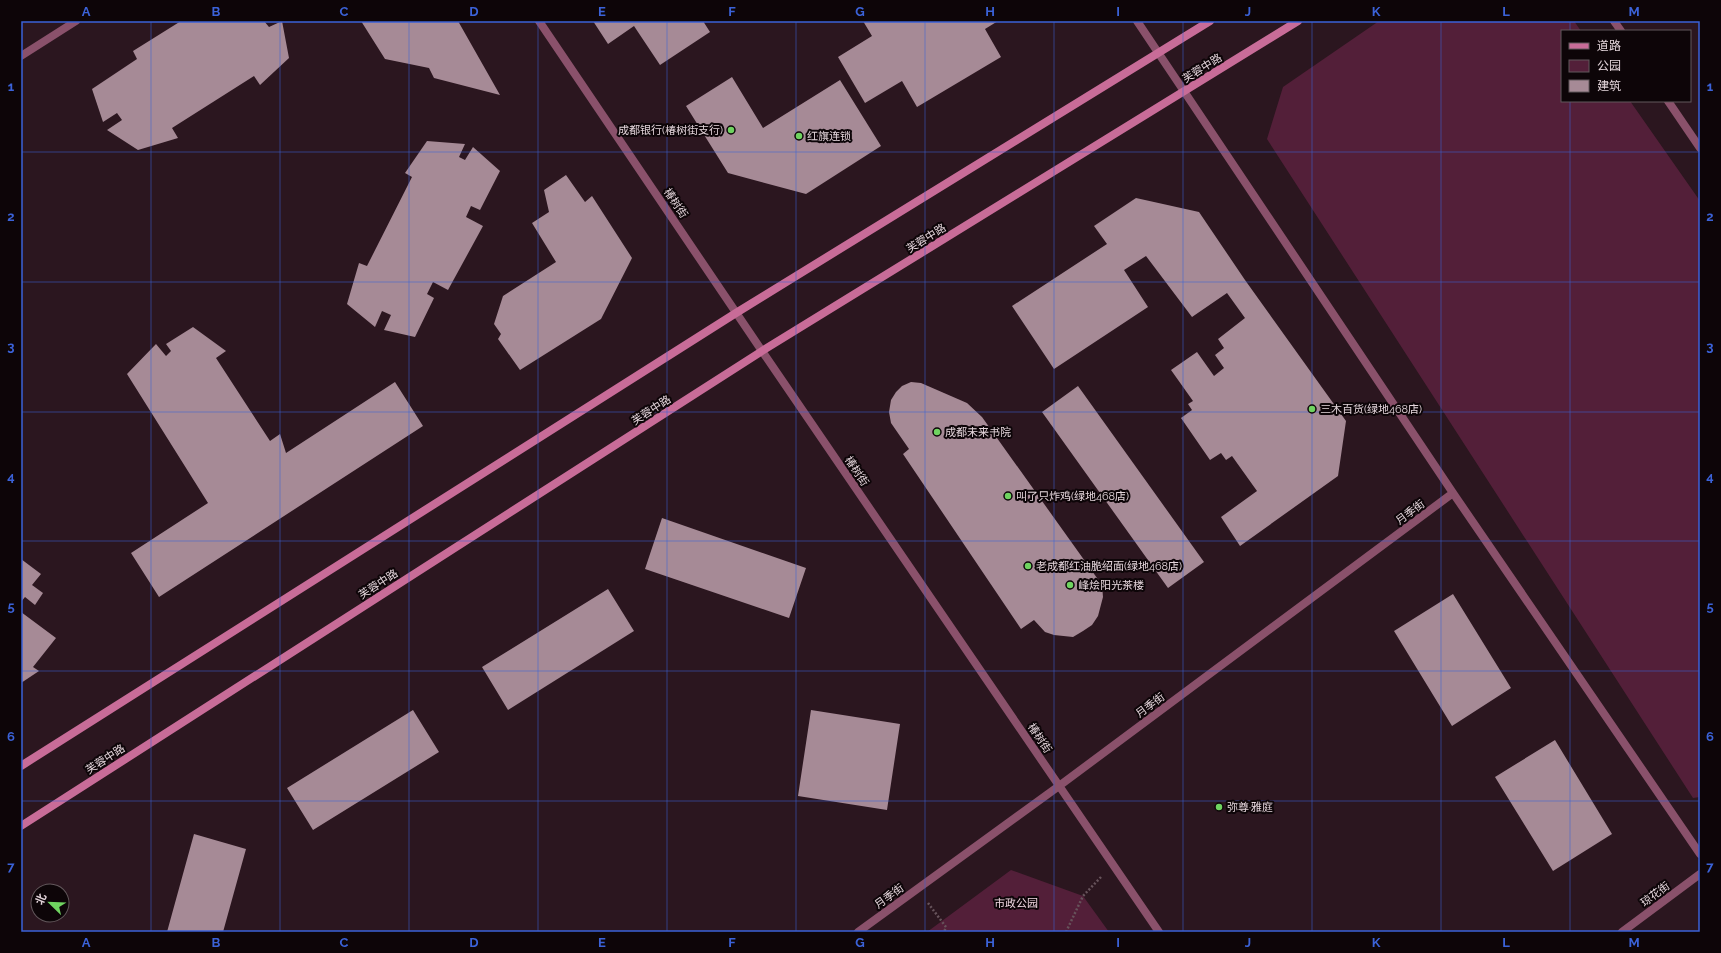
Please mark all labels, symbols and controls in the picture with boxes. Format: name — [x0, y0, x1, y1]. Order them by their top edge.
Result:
text: A — [82, 4, 91, 19]
text: B — [212, 4, 221, 19]
text: C — [340, 4, 349, 19]
text: D — [469, 4, 479, 19]
text: E — [598, 4, 606, 19]
text: F — [728, 4, 736, 19]
text: G — [855, 4, 865, 19]
text: H — [985, 4, 995, 19]
text: I — [1116, 4, 1120, 19]
text: J — [1245, 4, 1251, 19]
text: K — [1372, 4, 1381, 19]
text: L — [1502, 4, 1510, 19]
text: M — [1628, 4, 1640, 19]
legend — [1561, 30, 1691, 102]
text: 道路 — [1597, 39, 1621, 53]
street label: 芙蓉中路 — [1180, 51, 1224, 86]
text: 公园 — [1597, 59, 1621, 73]
text: 1 — [8, 79, 15, 94]
text: 建筑 — [1597, 79, 1621, 93]
text: 1 — [1707, 79, 1714, 94]
place label: 成都银行(椿树街支行) — [618, 124, 723, 137]
marker: 成都银行(椿树街支行) — [726, 125, 736, 135]
place label: 红旗连锁 — [807, 130, 851, 143]
marker: 红旗连锁 — [794, 131, 804, 141]
street label: 椿树街 — [661, 186, 690, 221]
text: 2 — [7, 209, 15, 224]
text: 2 — [1706, 209, 1714, 224]
street label: 芙蓉中路 — [904, 221, 948, 256]
text: 3 — [7, 339, 15, 354]
text: 3 — [1706, 339, 1714, 354]
street label: 芙蓉中路 — [629, 393, 673, 428]
place label: 三木百货(绿地468店) — [1320, 403, 1422, 416]
marker: 三木百货(绿地468店) — [1307, 404, 1317, 414]
place label: 成都未来书院 — [945, 426, 1011, 439]
marker: 成都未来书院 — [932, 427, 942, 437]
street label: 椿树街 — [842, 454, 871, 489]
text: 4 — [7, 469, 15, 484]
text: 4 — [1706, 469, 1714, 484]
place label: 叫了只炸鸡(绿地468店) — [1016, 490, 1129, 503]
marker: 叫了只炸鸡(绿地468店) — [1003, 491, 1013, 501]
street label: 月季街 — [1393, 497, 1427, 528]
place label: 老成都红油脆绍面(绿地468店) — [1036, 560, 1182, 573]
marker: 老成都红油脆绍面(绿地468店) — [1023, 561, 1033, 571]
street label: 芙蓉中路 — [356, 567, 400, 602]
place label: 峰烩阳光茶楼 — [1078, 579, 1144, 592]
marker: 峰烩阳光茶楼 — [1065, 580, 1075, 590]
text: 5 — [7, 599, 15, 614]
text: 5 — [1706, 599, 1714, 614]
street label: 月季街 — [1133, 690, 1167, 721]
street label: 椿树街 — [1025, 721, 1054, 756]
text: 6 — [7, 729, 15, 744]
text: 6 — [1706, 729, 1714, 744]
street label: 芙蓉中路 — [83, 742, 127, 777]
place label: 弥尊·雅庭 — [1227, 801, 1273, 814]
marker: 弥尊·雅庭 — [1214, 802, 1224, 812]
text: 7 — [7, 859, 15, 874]
text: 7 — [1706, 859, 1714, 874]
street label: 琼花街 — [1638, 879, 1672, 910]
street label: 月季街 — [872, 881, 906, 911]
north arrow — [30, 883, 70, 923]
text: 北 — [33, 892, 49, 907]
park label: 市政公园 — [994, 897, 1038, 910]
text: A — [82, 935, 91, 950]
text: B — [212, 935, 221, 950]
text: C — [340, 935, 349, 950]
text: D — [469, 935, 479, 950]
text: E — [598, 935, 606, 950]
text: F — [728, 935, 736, 950]
text: G — [855, 935, 865, 950]
text: H — [985, 935, 995, 950]
text: I — [1116, 935, 1120, 950]
text: J — [1245, 935, 1251, 950]
text: K — [1372, 935, 1381, 950]
text: L — [1502, 935, 1510, 950]
text: M — [1628, 935, 1640, 950]

